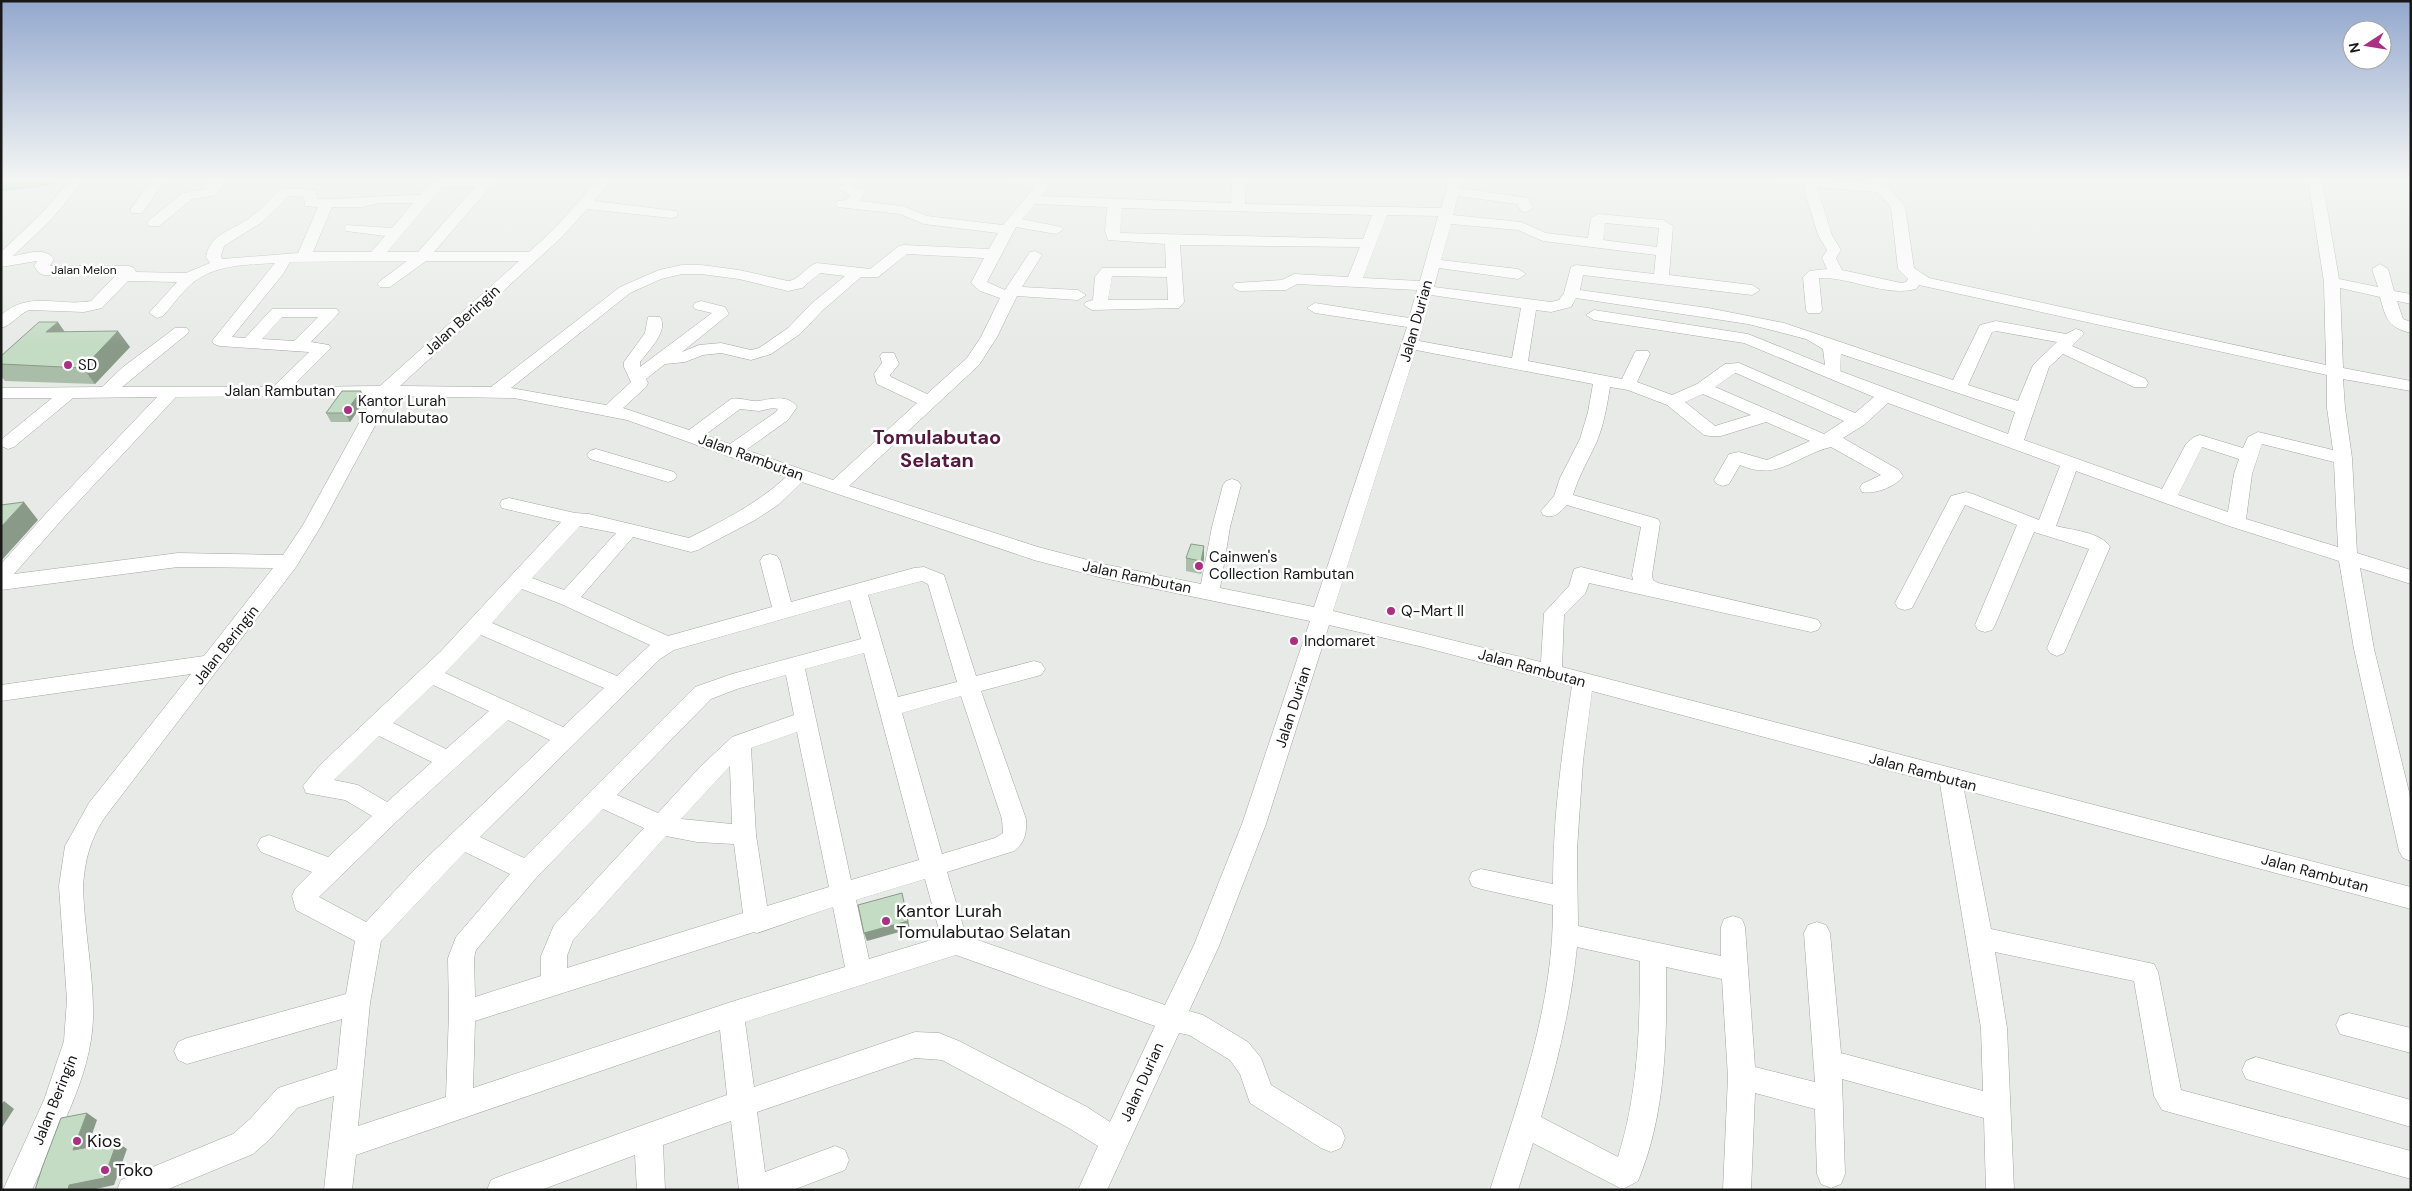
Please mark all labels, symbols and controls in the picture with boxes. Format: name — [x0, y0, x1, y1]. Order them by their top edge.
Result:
north arrow — [2342, 20, 2392, 70]
text: N — [2344, 41, 2364, 55]
street label: Jalan Melon — [51, 262, 117, 278]
street label: Jalan Durian — [1395, 278, 1437, 364]
street label: Jalan Beringin — [420, 281, 504, 359]
place label: SD — [78, 355, 97, 375]
marker: SD — [62, 359, 74, 371]
street label: Jalan Rambutan — [225, 381, 335, 401]
place label: Kantor Lurah Tomulabutao — [358, 391, 448, 428]
marker: Kantor Lurah Tomulabutao — [342, 404, 354, 416]
district label: Tomulabutao Selatan — [873, 424, 1001, 473]
street label: Jalan Rambutan — [696, 429, 806, 485]
place label: Cainwen's Collection Rambutan — [1209, 547, 1354, 584]
street label: Jalan Rambutan — [1081, 556, 1193, 598]
marker: Cainwen's Collection Rambutan — [1193, 560, 1205, 572]
street label: Jalan Beringin — [189, 601, 263, 689]
place label: Q-Mart II — [1401, 601, 1464, 621]
marker: Q-Mart II — [1385, 605, 1397, 617]
place label: Indomaret — [1304, 631, 1375, 651]
marker: Indomaret — [1288, 635, 1300, 647]
street label: Jalan Rambutan — [1476, 644, 1588, 692]
street label: Jalan Durian — [1270, 664, 1316, 750]
street label: Jalan Rambutan — [1867, 748, 1979, 796]
street label: Jalan Rambutan — [2259, 849, 2371, 897]
place label: Kantor Lurah Tomulabutao Selatan — [896, 899, 1071, 944]
marker: Kantor Lurah Tomulabutao Selatan — [880, 915, 892, 927]
street label: Jalan Durian — [1116, 1039, 1168, 1125]
street label: Jalan Beringin — [28, 1052, 82, 1148]
place label: Kios — [87, 1129, 122, 1153]
marker: Kios — [71, 1135, 83, 1147]
place label: Toko — [115, 1158, 153, 1182]
marker: Toko — [99, 1164, 111, 1176]

